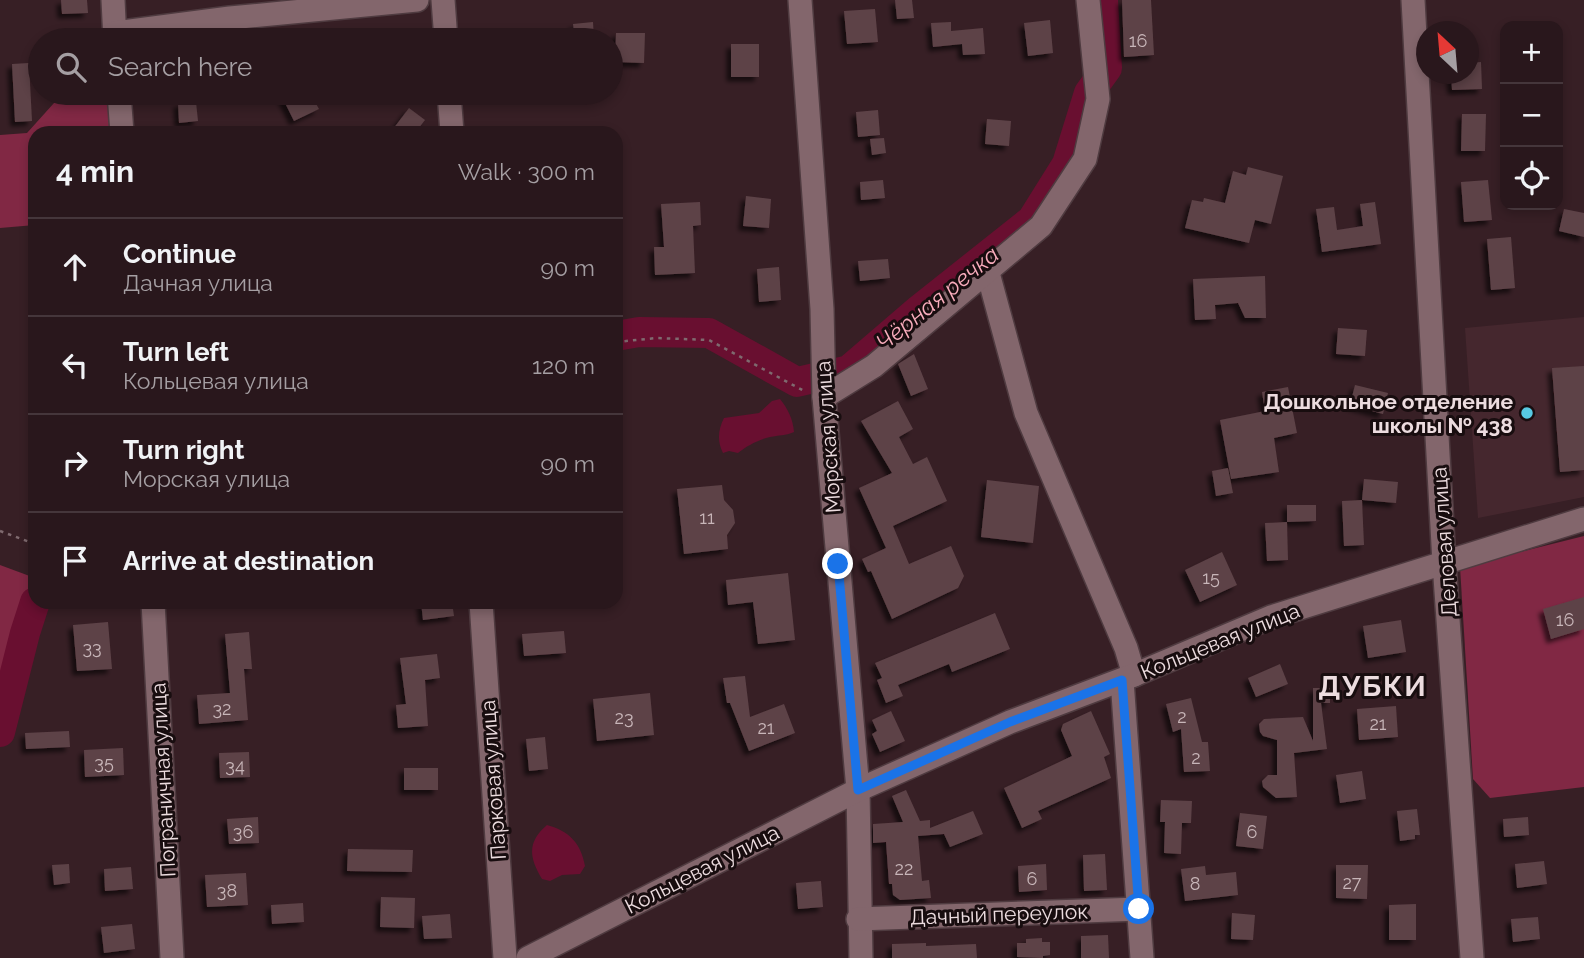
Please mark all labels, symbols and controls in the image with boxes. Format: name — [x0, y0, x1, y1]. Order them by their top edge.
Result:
north arrow — [1416, 21, 1479, 84]
map controls — [1500, 21, 1563, 210]
button: + — [1500, 21, 1563, 84]
search box — [28, 28, 623, 105]
house number: 16 — [1129, 30, 1147, 51]
icon: search — [52, 48, 90, 86]
text: Search here — [108, 52, 252, 82]
button: − — [1500, 84, 1563, 147]
button: locate — [1500, 147, 1563, 210]
text: 4 min — [56, 154, 134, 189]
text: Walk · 300 m — [458, 158, 595, 185]
text: Continue — [123, 239, 236, 269]
water label: Чёрная речка — [870, 240, 1004, 356]
icon: ahead — [56, 248, 94, 286]
text: 90 m — [540, 254, 595, 281]
text: Дачная улица — [123, 269, 273, 296]
text: Turn left — [123, 337, 229, 367]
icon: left — [56, 346, 94, 384]
text: 120 m — [532, 352, 595, 379]
street label: Морская улица — [810, 360, 846, 514]
text: Кольцевая улица — [123, 367, 309, 394]
place label: Дошкольное отделение школы № 438 — [1264, 389, 1513, 438]
marker: Дошкольное отделение школы № 438 — [1519, 405, 1535, 421]
text: Turn right — [123, 435, 244, 465]
icon: right — [56, 444, 94, 482]
text: 90 m — [540, 450, 595, 477]
text: Морская улица — [123, 465, 290, 492]
street label: Деловая улица — [1426, 466, 1462, 618]
house number: 11 — [699, 507, 715, 528]
icon: arrive — [56, 542, 94, 580]
text: Arrive at destination — [123, 546, 374, 576]
route end — [822, 548, 853, 579]
house number: 15 — [1202, 567, 1220, 588]
street label: Кольцевая улица — [1137, 598, 1303, 684]
house number: 16 — [1556, 609, 1574, 630]
house number: 33 — [82, 637, 102, 658]
district label: ДУБКИ — [1318, 670, 1428, 703]
street label: Пограничная улица — [145, 682, 181, 878]
house number: 32 — [213, 698, 232, 719]
street label: Парковая улица — [475, 699, 511, 861]
house number: 2 — [1177, 706, 1187, 727]
house number: 23 — [615, 707, 634, 728]
house number: 21 — [1369, 713, 1387, 734]
house number: 21 — [757, 717, 775, 738]
house number: 2 — [1191, 747, 1201, 768]
house number: 35 — [94, 752, 114, 773]
house number: 34 — [225, 755, 245, 776]
street label: Кольцевая улица — [621, 819, 783, 919]
house number: 36 — [233, 821, 253, 842]
house number: 6 — [1247, 821, 1258, 842]
house number: 22 — [895, 858, 913, 879]
house number: 6 — [1027, 868, 1038, 889]
house number: 27 — [1342, 872, 1362, 893]
house number: 8 — [1190, 873, 1200, 894]
house number: 38 — [217, 880, 237, 901]
route start — [1123, 893, 1154, 924]
street label: Дачный переулок — [909, 898, 1089, 930]

